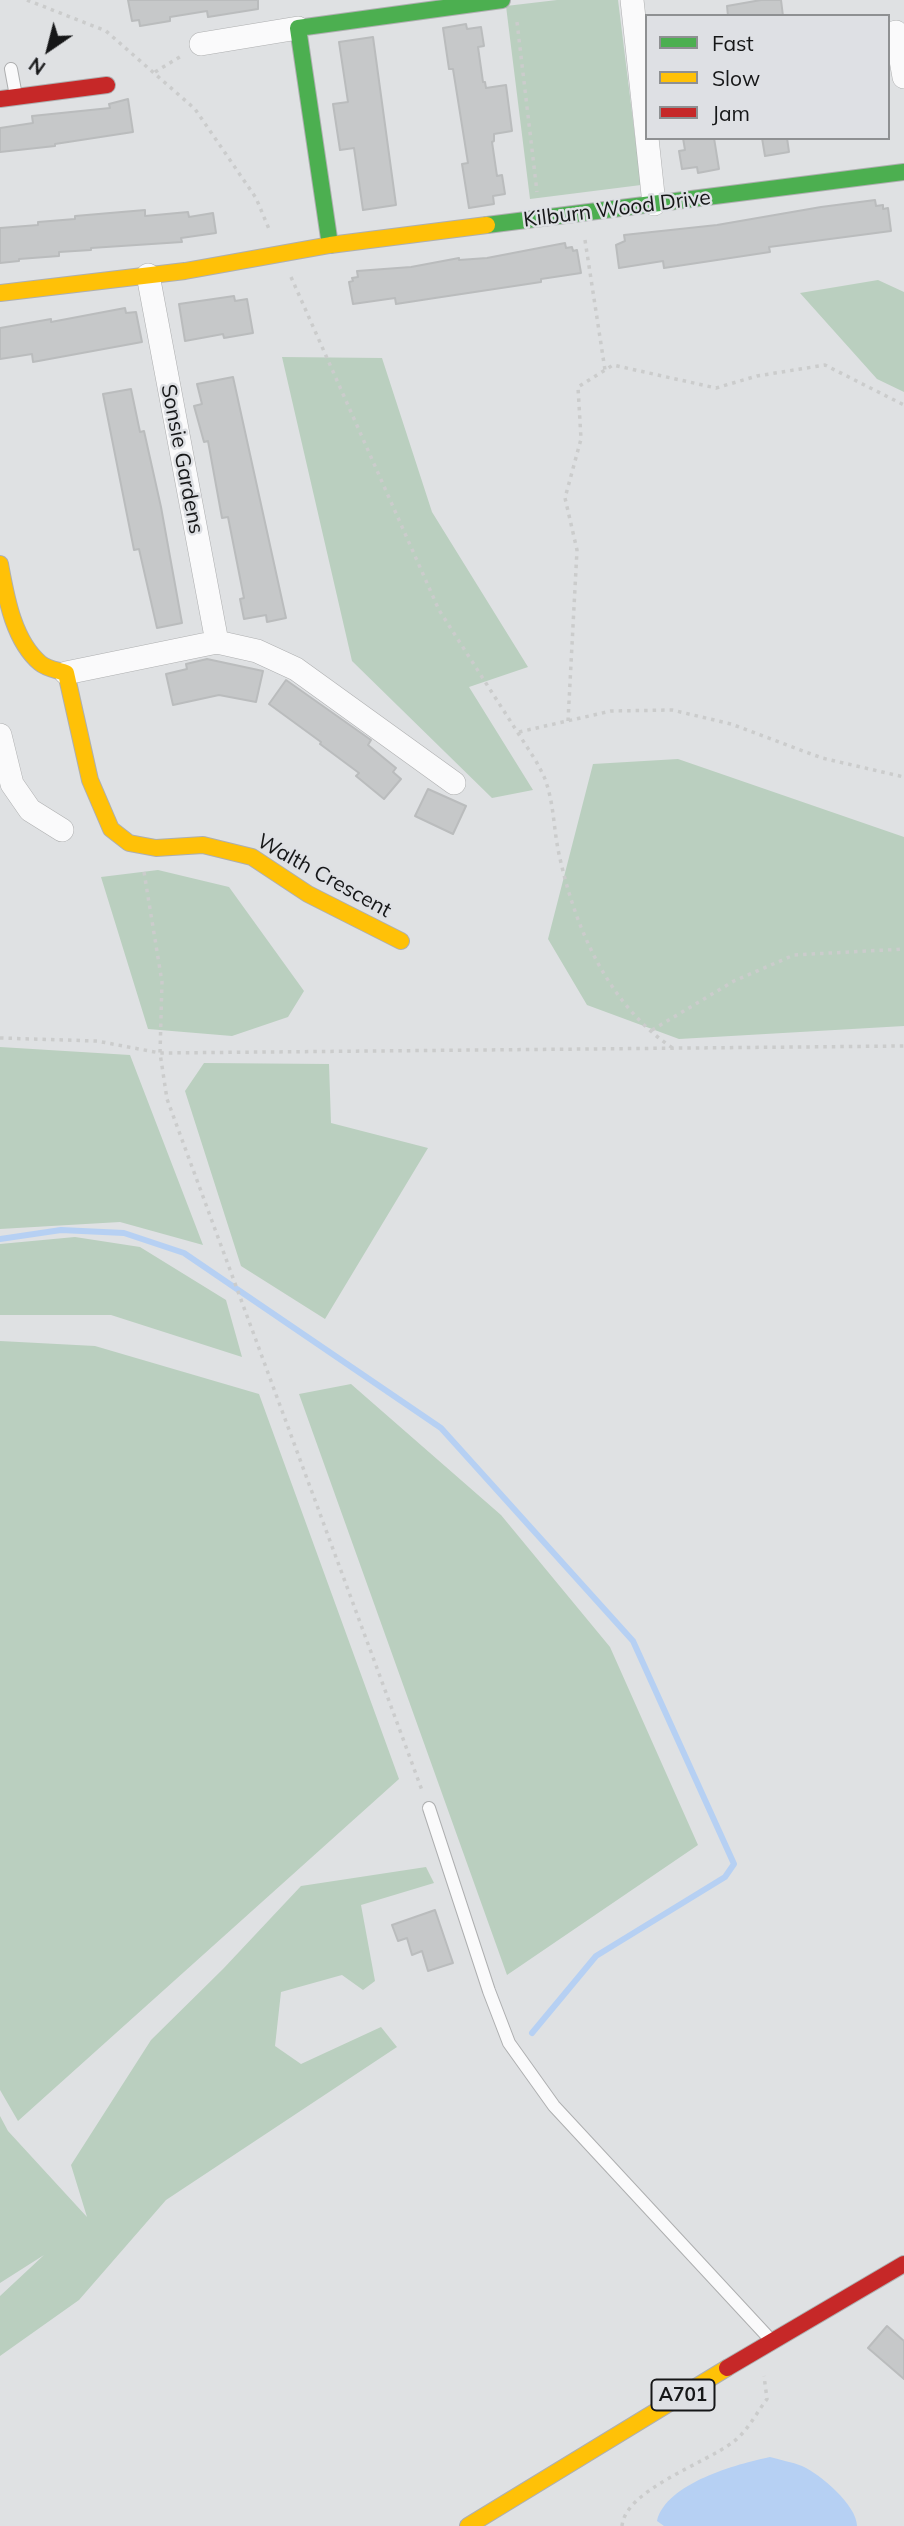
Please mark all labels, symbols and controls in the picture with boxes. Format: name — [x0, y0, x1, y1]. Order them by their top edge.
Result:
north arrow — [14, 14, 84, 84]
legend — [645, 14, 890, 140]
text: Fast — [712, 30, 754, 56]
text: N — [24, 52, 50, 80]
text: Slow — [712, 65, 760, 91]
text: Jam — [712, 100, 750, 126]
street label: Kilburn Wood Drive — [522, 185, 712, 233]
street label: Sonsie Gardens — [155, 382, 209, 536]
street label: Walth Crescent — [252, 829, 396, 923]
road number: A701 — [652, 2380, 714, 2410]

